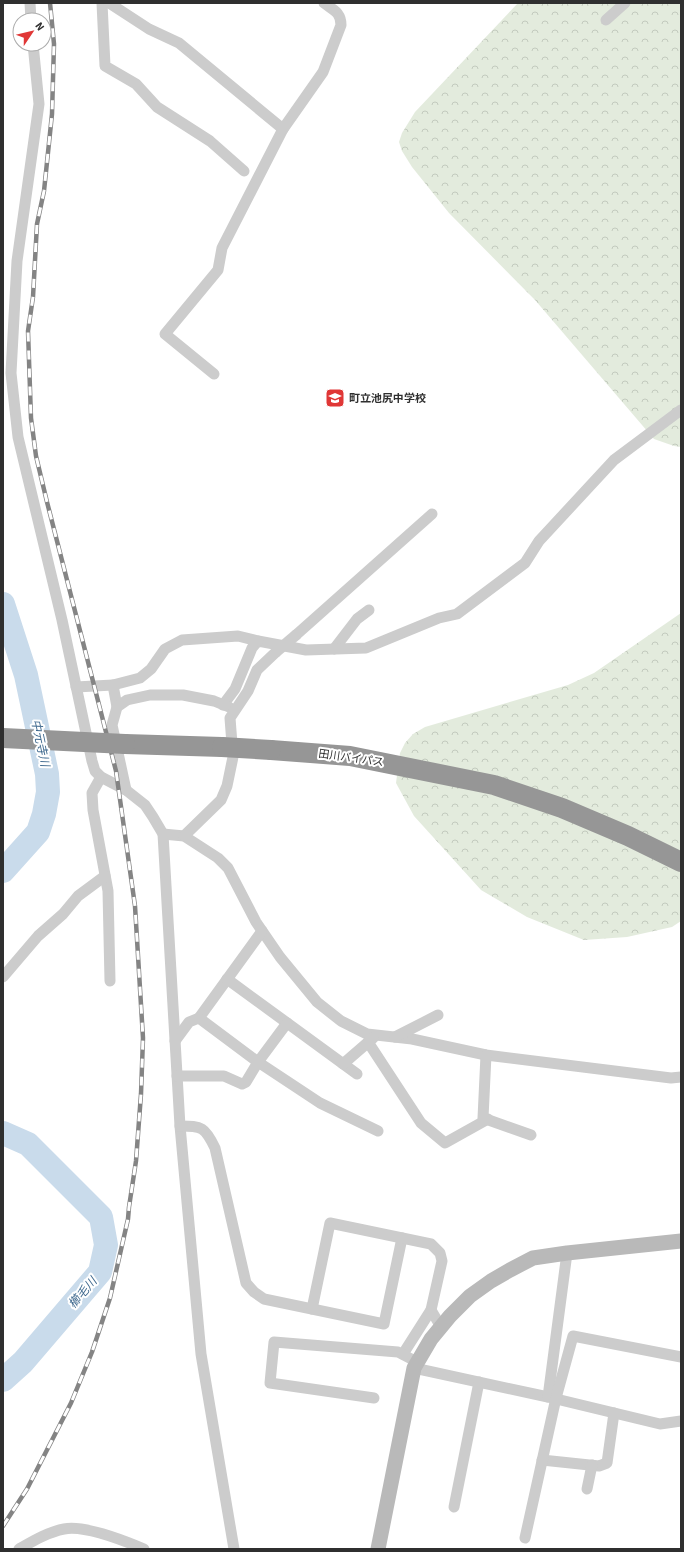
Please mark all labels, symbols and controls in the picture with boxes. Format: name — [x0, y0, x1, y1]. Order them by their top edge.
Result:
north arrow — [12, 12, 52, 52]
text: N — [32, 19, 48, 34]
school or university icon: 町立池尻中学校 — [324, 387, 346, 409]
place label: 町立池尻中学校 — [349, 391, 426, 406]
water label: 中元寺川 — [27, 718, 54, 770]
street label: 田川バイパス — [317, 746, 385, 770]
water label: 櫛毛川 — [65, 1272, 103, 1312]

